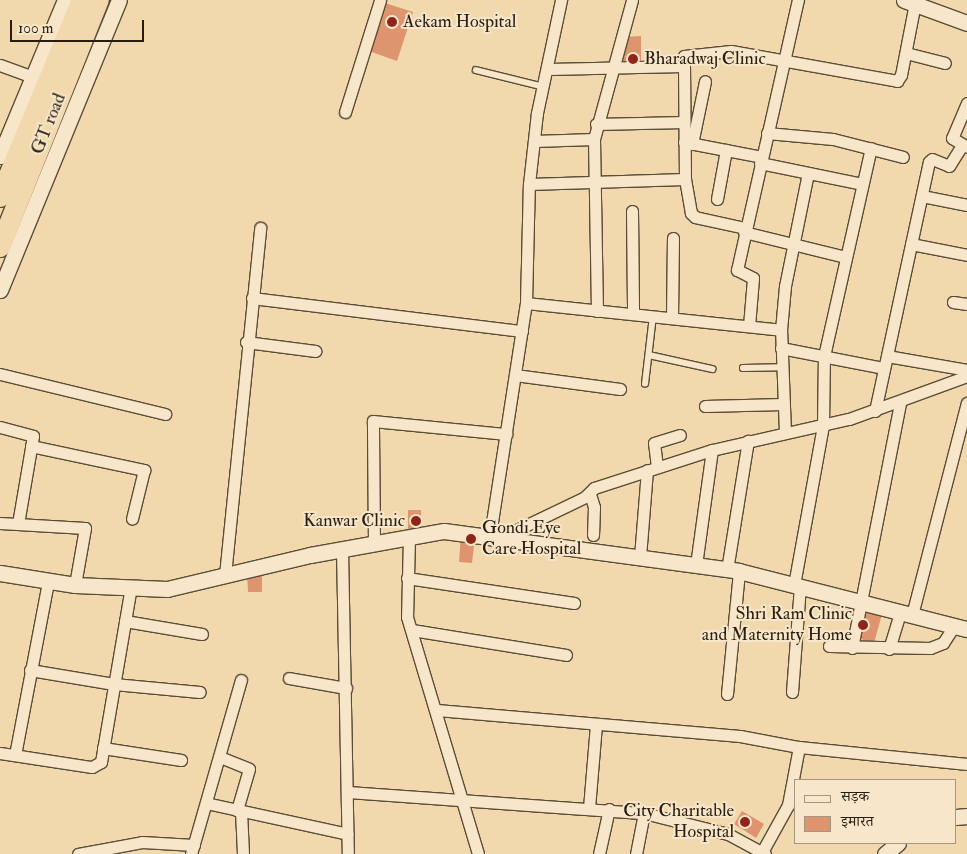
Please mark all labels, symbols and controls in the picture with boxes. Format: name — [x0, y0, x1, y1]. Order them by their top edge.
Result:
scale bar — [12, 10, 146, 42]
place label: Aekam Hospital — [403, 11, 516, 33]
marker: Aekam Hospital — [385, 15, 399, 29]
text: 100 m — [18, 19, 53, 38]
place label: Bharadwaj Clinic — [644, 48, 766, 70]
marker: Bharadwaj Clinic — [626, 52, 640, 66]
street label: GT road — [27, 90, 71, 158]
place label: Kanwar Clinic — [303, 510, 405, 532]
marker: Kanwar Clinic — [409, 514, 423, 528]
place label: Gondi Eye Care Hospital — [482, 518, 581, 560]
marker: Gondi Eye Care Hospital — [464, 532, 478, 546]
place label: Shri Ram Clinic and Maternity Home — [702, 604, 852, 646]
marker: Shri Ram Clinic and Maternity Home — [856, 618, 870, 632]
legend — [794, 779, 957, 844]
text: सड़क — [841, 787, 869, 806]
place label: City Charitable Hospital — [623, 801, 734, 844]
text: इमारत — [841, 812, 874, 831]
marker: City Charitable Hospital — [738, 815, 752, 829]

